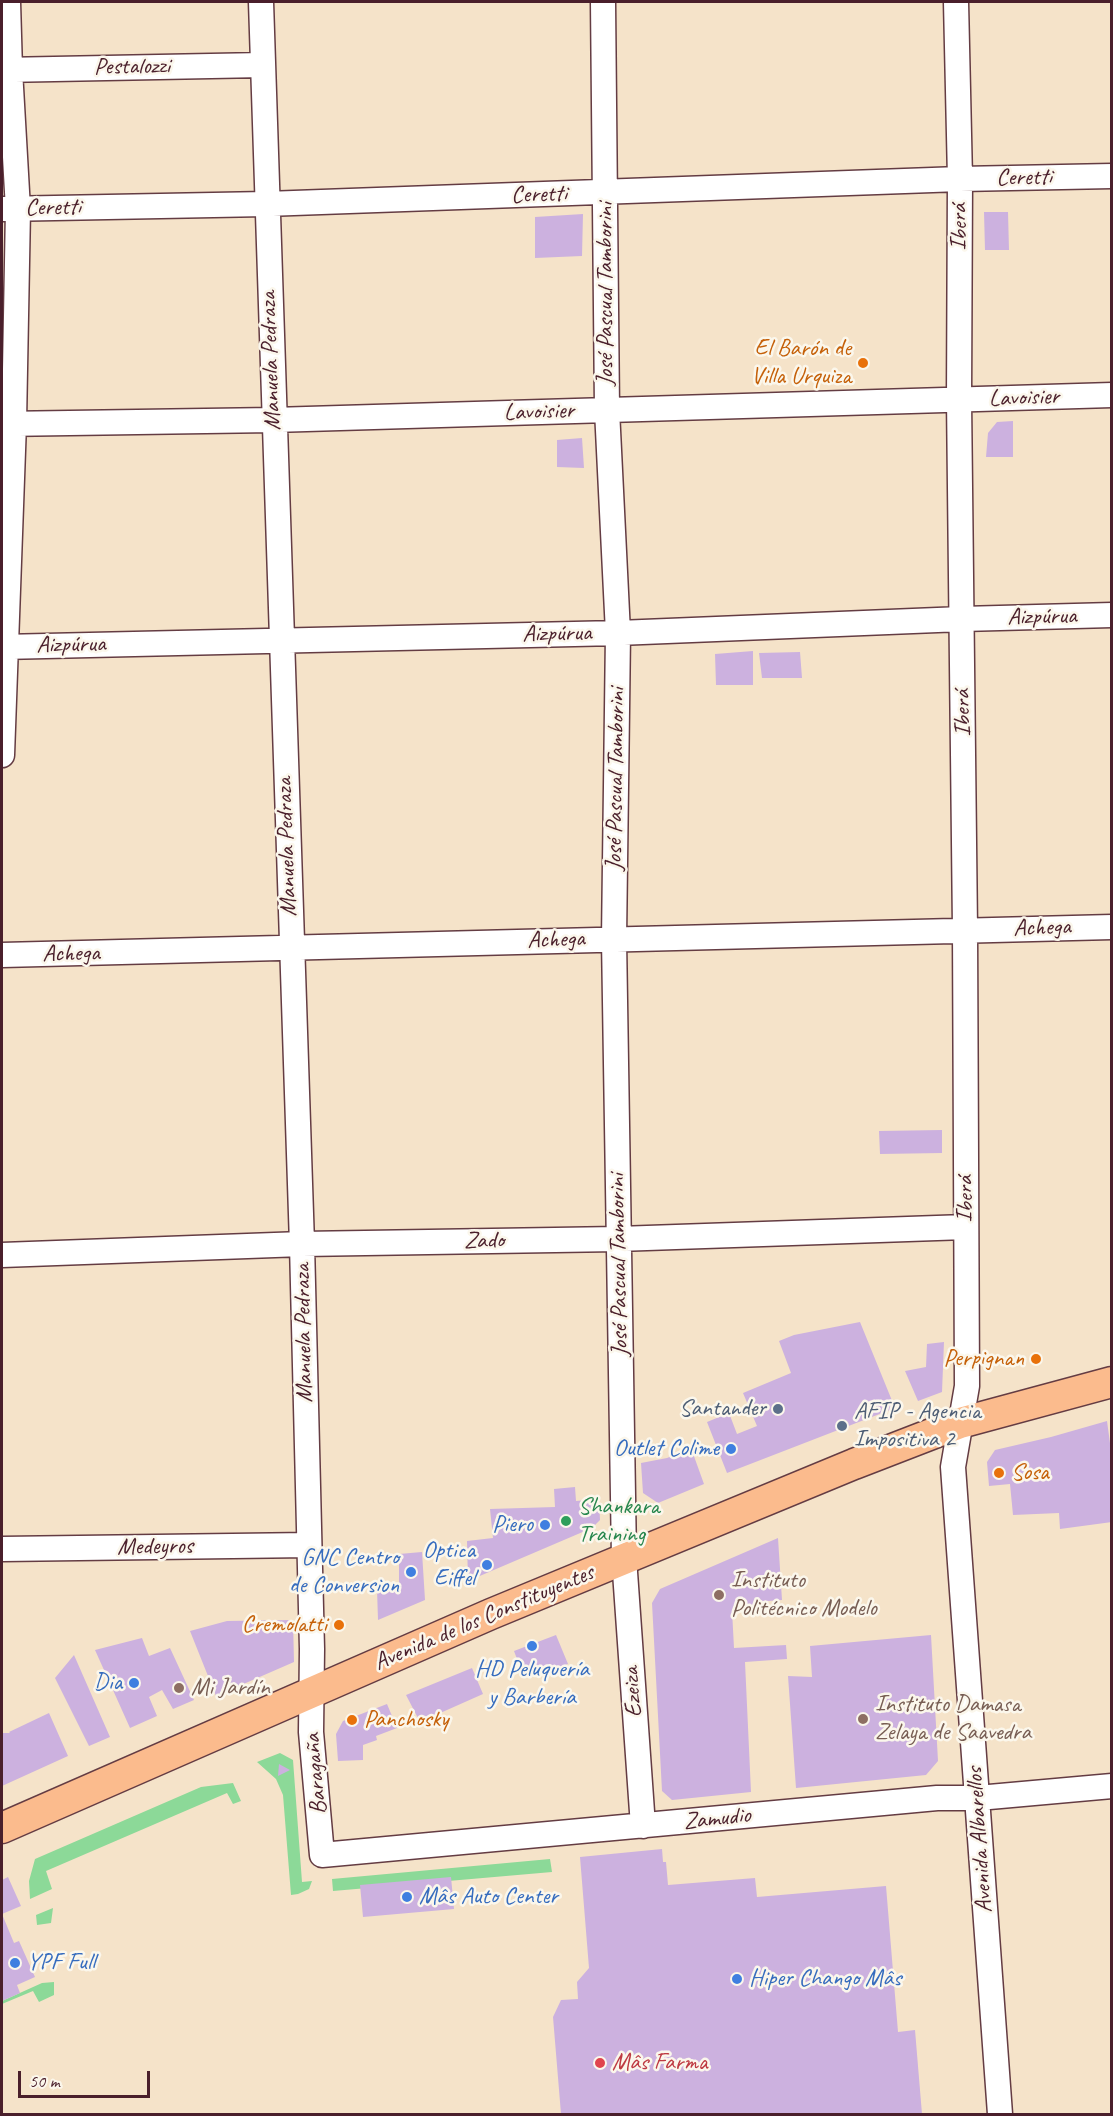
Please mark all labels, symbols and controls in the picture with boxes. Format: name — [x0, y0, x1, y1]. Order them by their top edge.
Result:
street label: Pestalozzi — [94, 52, 170, 82]
street label: Ceretti — [996, 163, 1052, 193]
street label: Ceretti — [511, 180, 567, 210]
street label: Ceretti — [25, 193, 81, 223]
street label: José Pascual Tamborini — [592, 202, 620, 386]
street label: Iberá — [946, 203, 974, 251]
street label: Manuela Pedraza — [254, 291, 288, 431]
place label: El Barón de Villa Urquiza — [751, 335, 851, 391]
marker: El Barón de Villa Urquiza — [856, 356, 870, 370]
street label: Lavoisier — [988, 382, 1060, 414]
street label: Lavoisier — [503, 396, 575, 428]
street label: Aizpúrua — [1007, 602, 1077, 632]
street label: Aizpúrua — [522, 619, 592, 649]
street label: Aizpúrua — [36, 630, 106, 660]
street label: José Pascual Tamborini — [600, 687, 632, 871]
street label: Iberá — [948, 689, 978, 737]
street label: Manuela Pedraza — [270, 777, 304, 917]
street label: Achega — [1013, 913, 1071, 943]
street label: Achega — [527, 925, 585, 955]
street label: Achega — [42, 939, 100, 969]
street label: José Pascual Tamborini — [603, 1173, 635, 1357]
street label: Iberá — [952, 1175, 980, 1223]
street label: Zado — [464, 1226, 504, 1256]
street label: Manuela Pedraza — [288, 1263, 320, 1403]
place label: Perpignan — [943, 1345, 1024, 1373]
marker: Perpignan — [1029, 1352, 1043, 1366]
place label: Santander — [679, 1395, 766, 1423]
place label: AFIP - Agencia Impositiva 2 — [854, 1398, 980, 1454]
marker: Santander — [771, 1402, 785, 1416]
marker: AFIP - Agencia Impositiva 2 — [835, 1419, 849, 1433]
place label: Outlet Colime — [614, 1435, 719, 1463]
marker: Outlet Colime — [724, 1442, 738, 1456]
place label: Sosa — [1011, 1459, 1049, 1487]
marker: Sosa — [992, 1466, 1006, 1480]
place label: Shankara Training — [578, 1493, 659, 1549]
place label: Piero — [492, 1511, 533, 1539]
marker: Shankara Training — [559, 1514, 573, 1528]
marker: Piero — [538, 1518, 552, 1532]
street label: Medeyros — [117, 1532, 193, 1562]
place label: Optica Eiffel — [423, 1537, 475, 1593]
place label: GNC Centro de Conversion — [289, 1544, 399, 1600]
marker: Optica Eiffel — [480, 1558, 494, 1572]
street label: Avenida de los Constituyentes — [370, 1559, 598, 1677]
marker: GNC Centro de Conversion — [404, 1565, 418, 1579]
place label: Instituto Politécnico Modelo — [731, 1567, 877, 1623]
marker: Instituto Politécnico Modelo — [712, 1588, 726, 1602]
place label: Cremolatti — [242, 1611, 327, 1639]
marker: Cremolatti — [332, 1618, 346, 1632]
marker: HD Peluquería y Barbería — [525, 1639, 539, 1653]
place label: HD Peluquería y Barbería — [475, 1656, 589, 1712]
street label: Ezeiza — [617, 1666, 649, 1718]
place label: Dia — [94, 1669, 122, 1697]
place label: Mi Jardín — [191, 1674, 270, 1702]
marker: Dia — [127, 1676, 141, 1690]
marker: Mi Jardín — [172, 1681, 186, 1695]
place label: Instituto Damasa Zelaya de Saavedra — [875, 1691, 1031, 1747]
place label: Panchosky — [364, 1706, 448, 1734]
marker: Instituto Damasa Zelaya de Saavedra — [856, 1712, 870, 1726]
marker: Panchosky — [345, 1713, 359, 1727]
street label: Baragaña — [298, 1732, 334, 1816]
street label: Avenida Albarellos — [961, 1766, 999, 1914]
street label: Zamudio — [682, 1801, 752, 1837]
place label: Mâs Auto Center — [419, 1883, 558, 1911]
marker: Mâs Auto Center — [400, 1890, 414, 1904]
place label: YPF Full — [27, 1949, 95, 1977]
marker: YPF Full — [8, 1956, 22, 1970]
place label: Hiper Chango Mâs — [749, 1965, 901, 1993]
marker: Hiper Chango Mâs — [730, 1972, 744, 1986]
place label: Mâs Farma — [612, 2049, 707, 2077]
marker: Mâs Farma — [593, 2056, 607, 2070]
scale bar — [21, 2059, 153, 2097]
text: 50 m — [29, 2070, 60, 2092]

